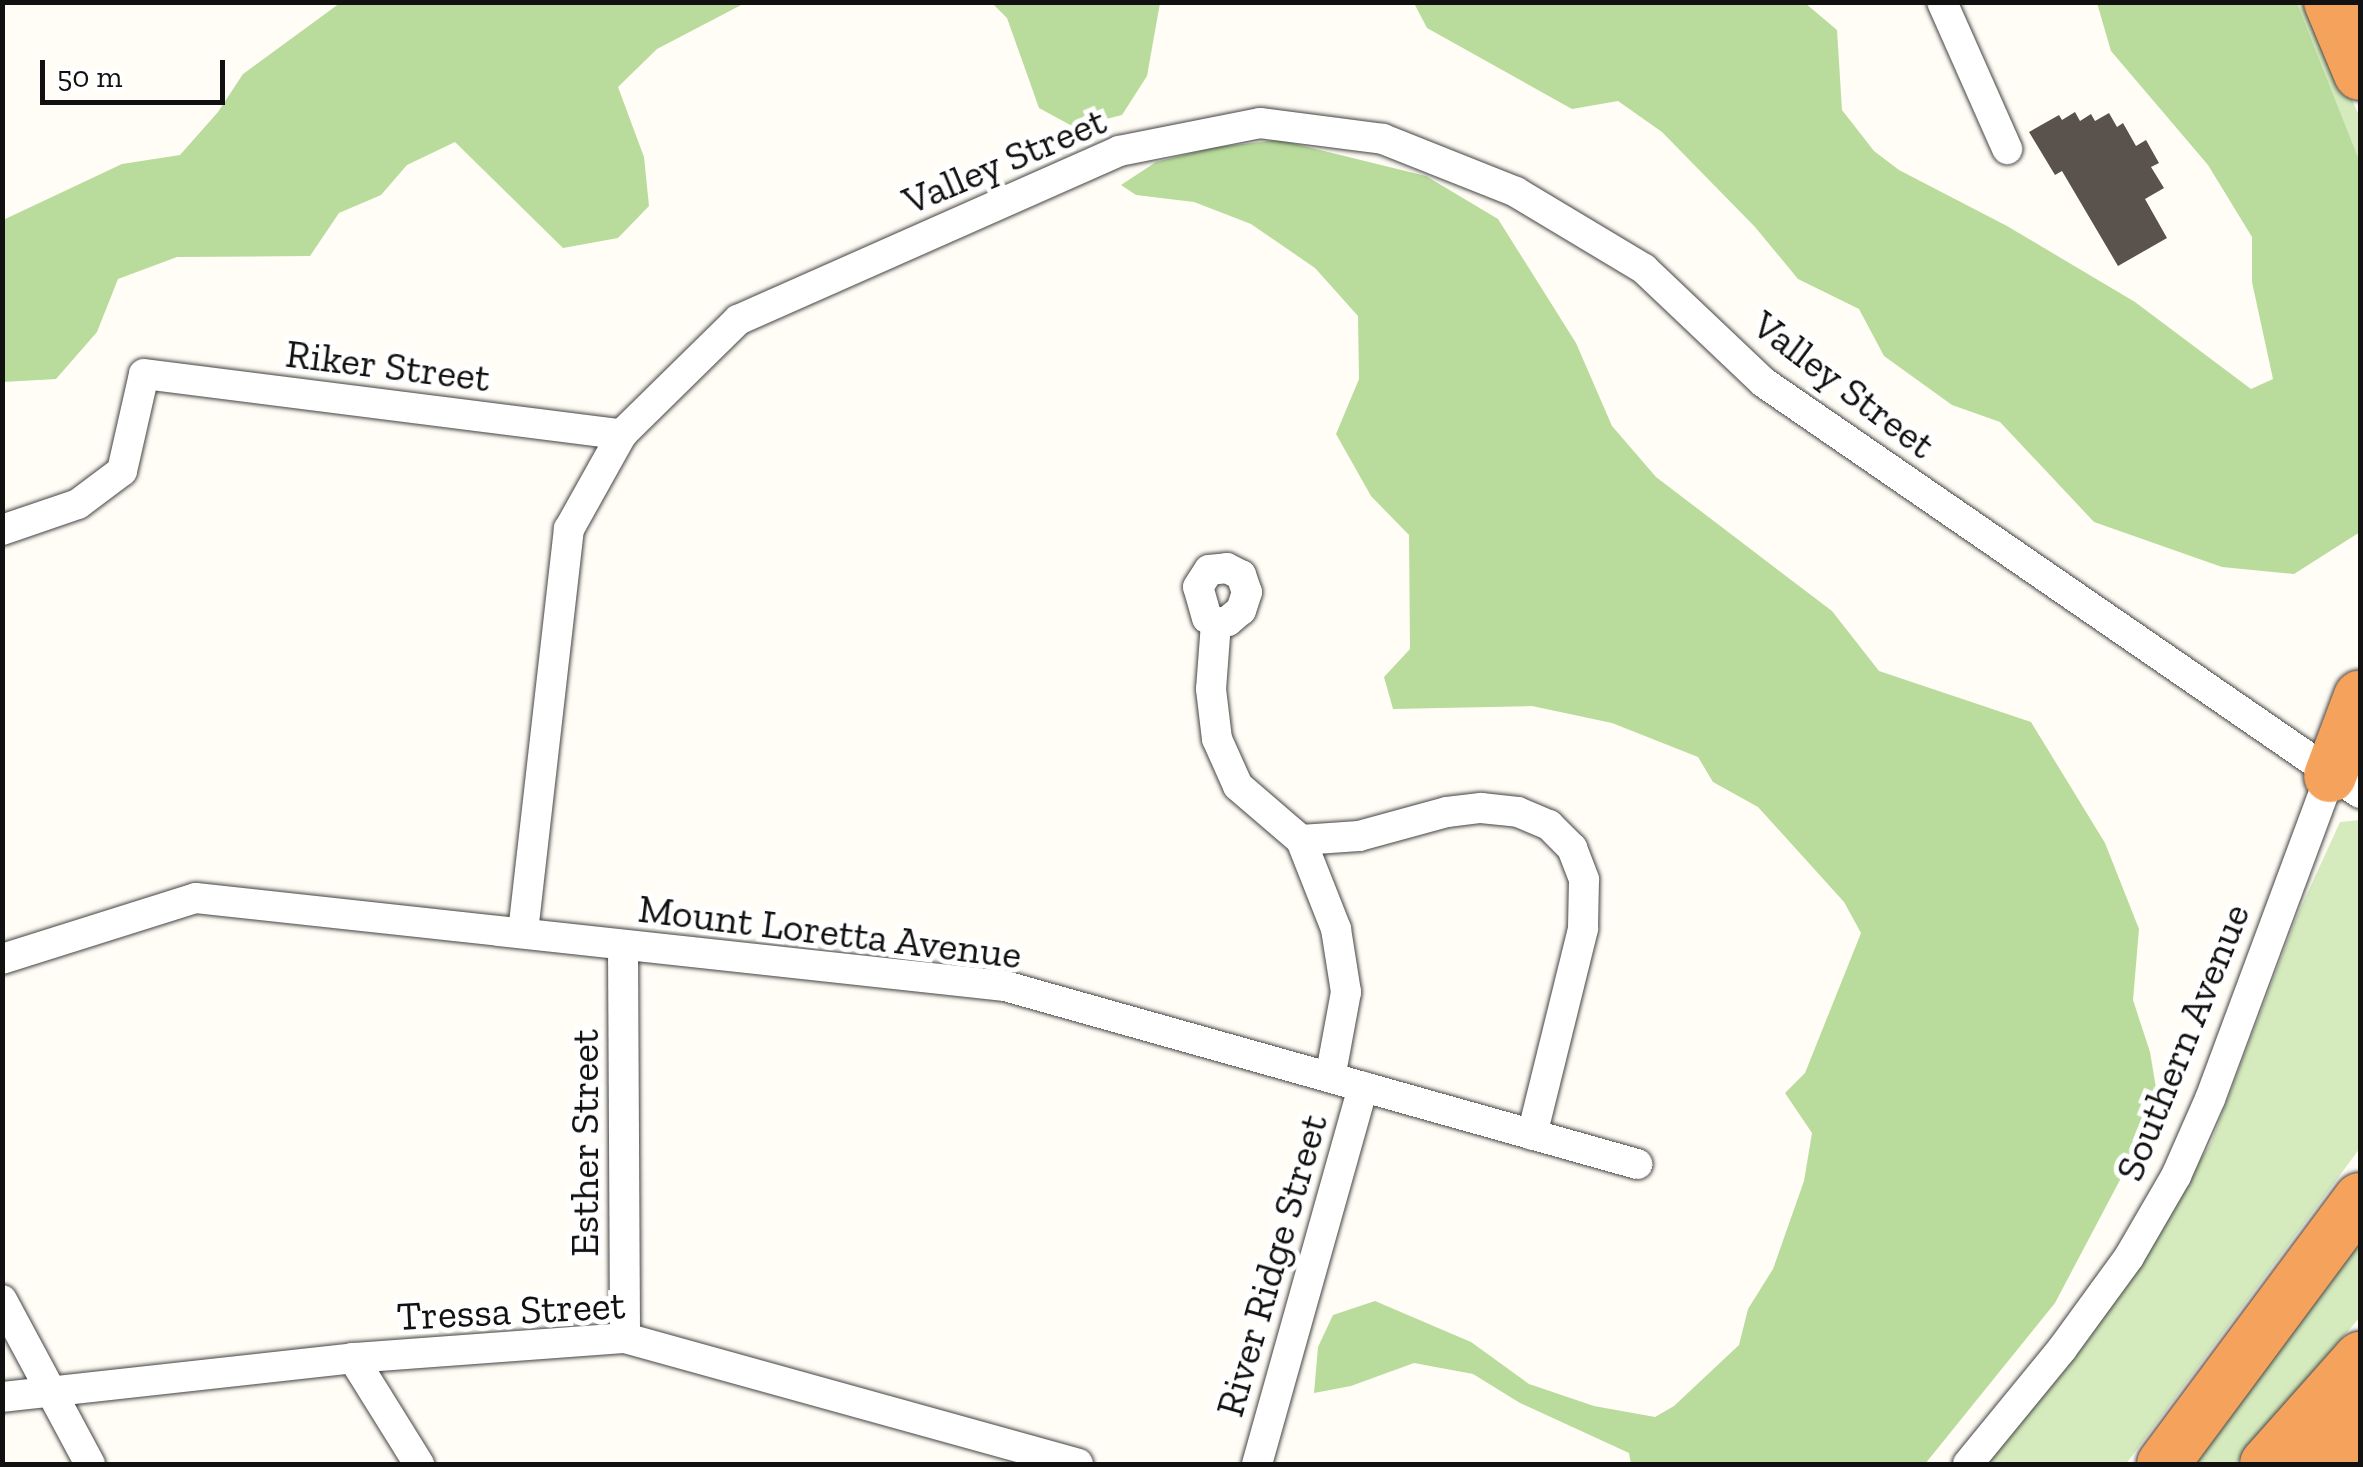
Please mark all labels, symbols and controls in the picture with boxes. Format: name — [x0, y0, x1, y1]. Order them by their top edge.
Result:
scale bar — [45, 40, 230, 102]
text: 50 m — [57, 59, 122, 95]
street label: Valley Street — [895, 96, 1113, 224]
street label: Valley Street — [1743, 300, 1945, 468]
street label: Riker Street — [283, 329, 493, 401]
street label: Mount Loretta Avenue — [635, 884, 1025, 978]
street label: Southern Avenue — [2104, 896, 2260, 1188]
street label: Esther Street — [560, 1029, 608, 1257]
street label: River Ridge Street — [1205, 1108, 1337, 1422]
street label: Tressa Street — [396, 1280, 626, 1340]

